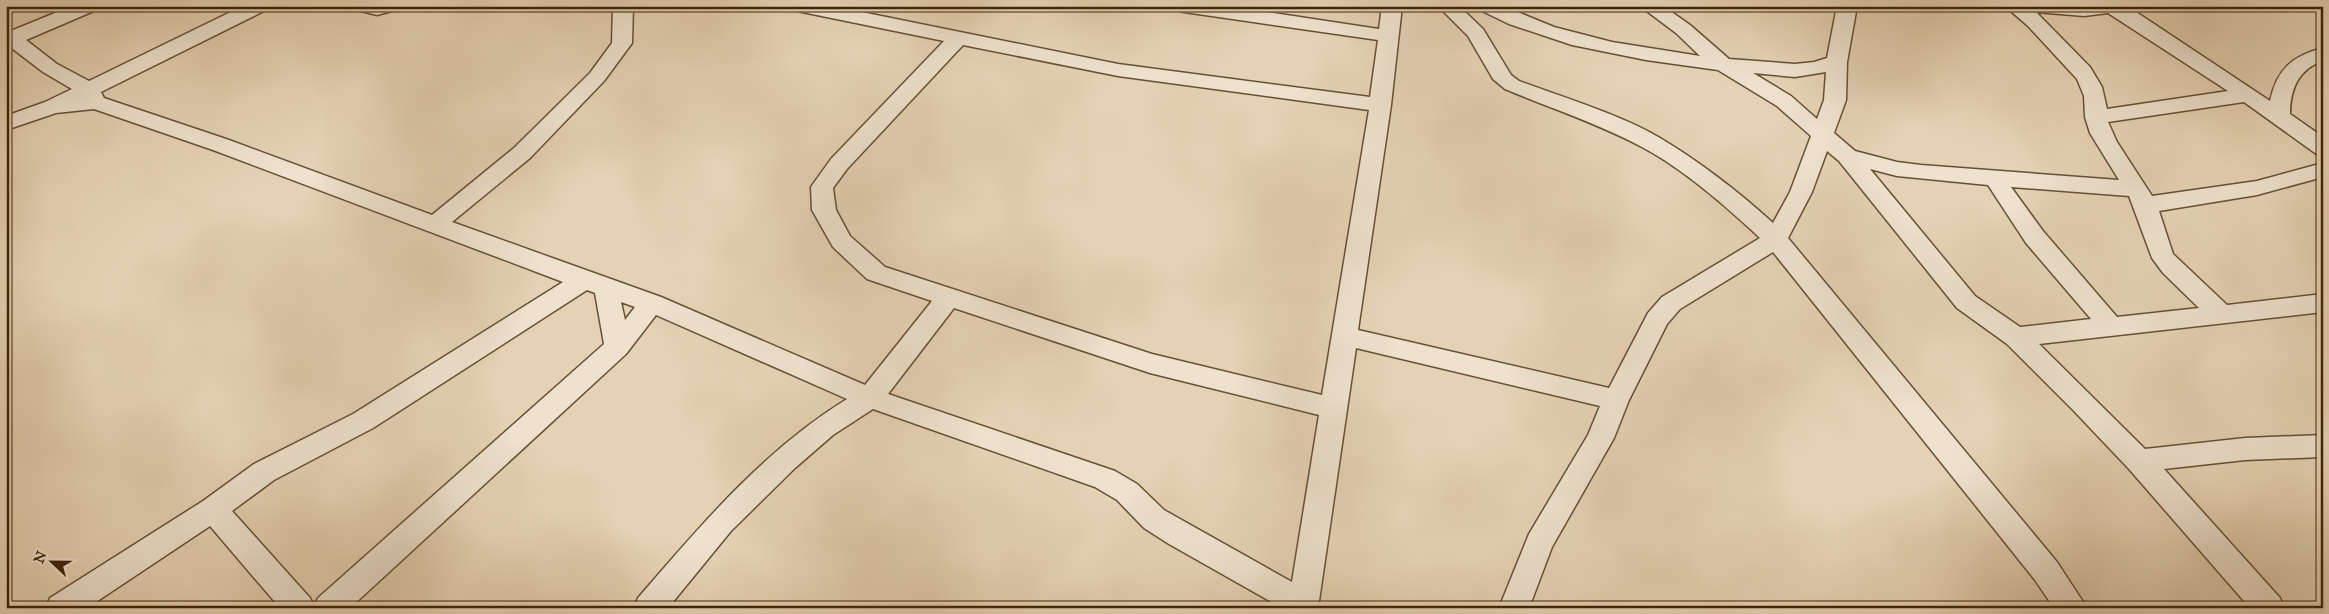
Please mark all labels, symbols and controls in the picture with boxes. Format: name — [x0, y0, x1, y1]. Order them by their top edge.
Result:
north arrow — [28, 536, 78, 586]
text: N — [30, 549, 51, 566]

